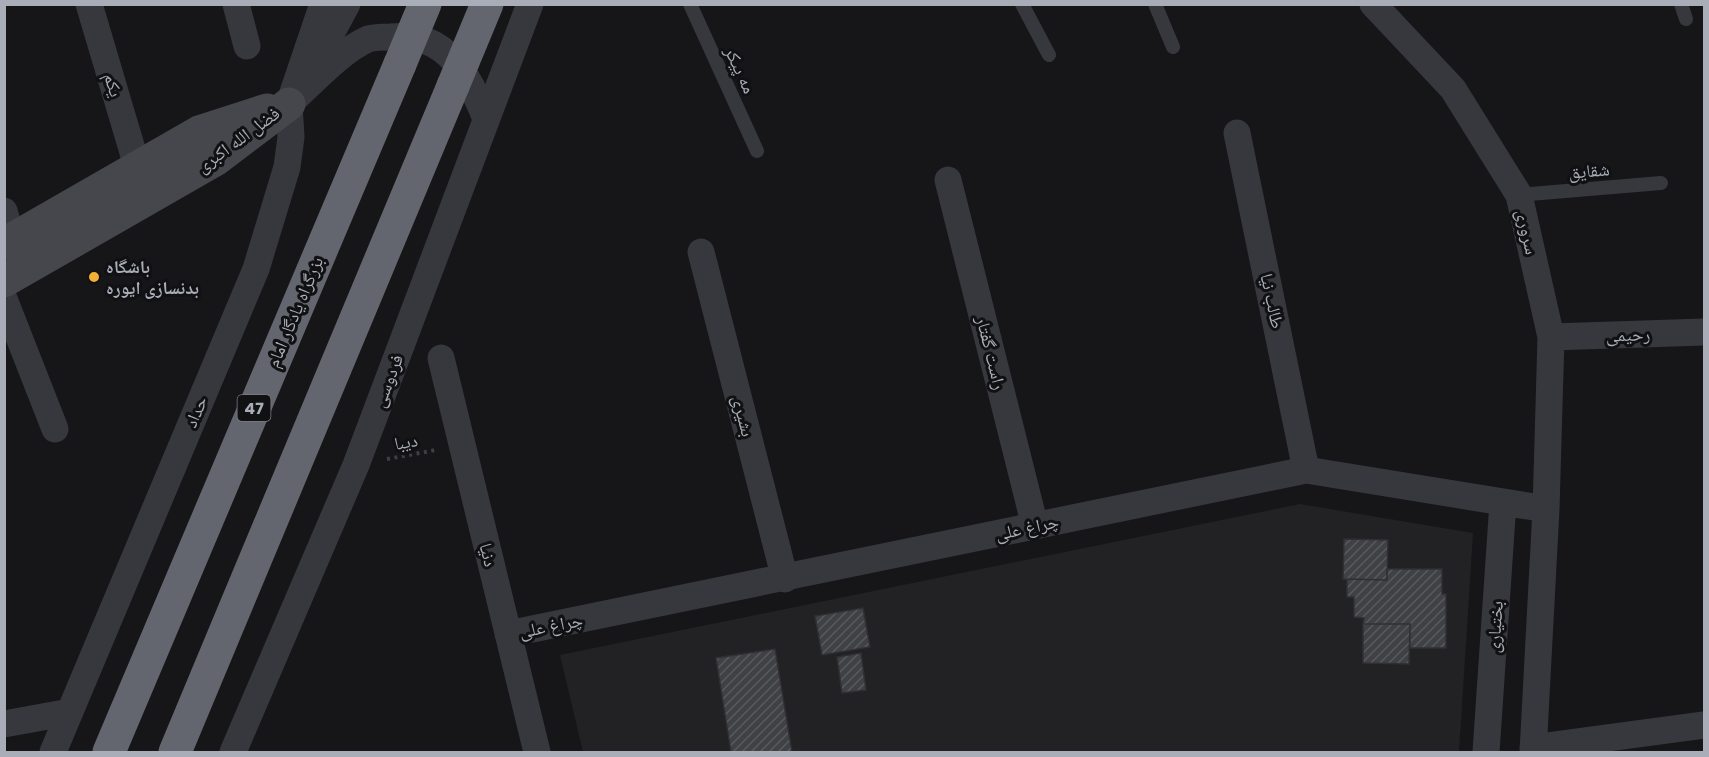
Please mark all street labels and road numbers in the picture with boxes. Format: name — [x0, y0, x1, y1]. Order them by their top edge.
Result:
street label: مه‌ پیکر — [718, 41, 762, 97]
street label: یکم — [98, 70, 129, 100]
street label: فضل الله اکبری — [191, 101, 285, 178]
street label: شقایق — [1567, 156, 1611, 185]
street label: سروری — [1510, 207, 1545, 257]
street label: بزرگراه یادگار امام — [260, 252, 329, 371]
street label: طالب‌ نیا — [1254, 271, 1291, 331]
street label: راست گفتار — [970, 312, 1013, 392]
street label: رحیمی — [1605, 321, 1651, 348]
street label: فردوسی — [366, 351, 409, 411]
street label: حداد — [178, 392, 213, 431]
street label: بشیری — [726, 393, 761, 439]
road number: 47 — [238, 395, 270, 421]
street label: دیبا — [392, 427, 420, 456]
street label: چراغ‌ علی — [993, 509, 1061, 546]
street label: دنیا — [474, 540, 503, 569]
street label: بختیاری — [1480, 600, 1509, 654]
street label: چراغ‌ علی — [517, 607, 585, 644]

